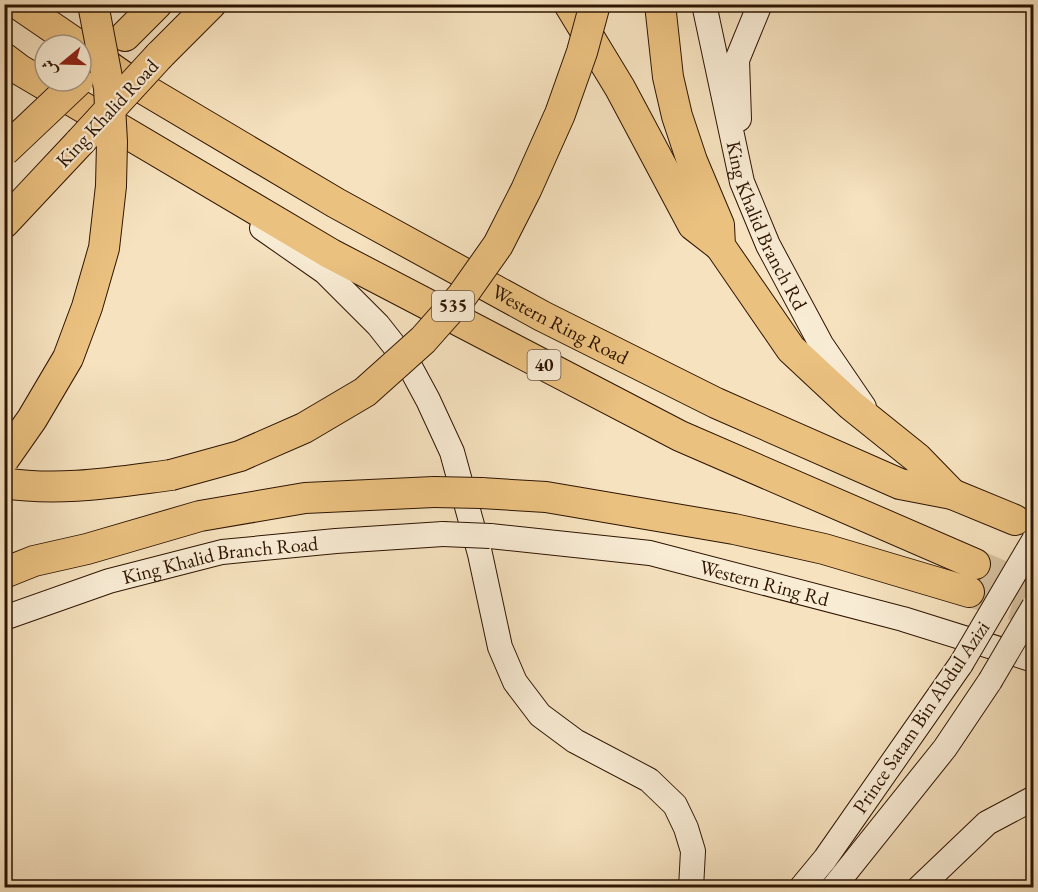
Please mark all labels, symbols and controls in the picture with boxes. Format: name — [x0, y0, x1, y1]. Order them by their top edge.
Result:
north arrow — [33, 33, 93, 93]
street label: King Khalid Road — [50, 53, 165, 173]
text: ش — [37, 57, 62, 79]
street label: King Khalid Branch Rd — [721, 138, 814, 315]
street label: Western Ring Road — [487, 278, 634, 371]
road number: 535 — [432, 291, 474, 321]
road number: 40 — [528, 350, 560, 380]
street label: King Khalid Branch Road — [120, 530, 320, 590]
street label: Western Ring Rd — [697, 553, 833, 612]
street label: Prince Satam Bin Abdul Azizi — [847, 616, 995, 818]

